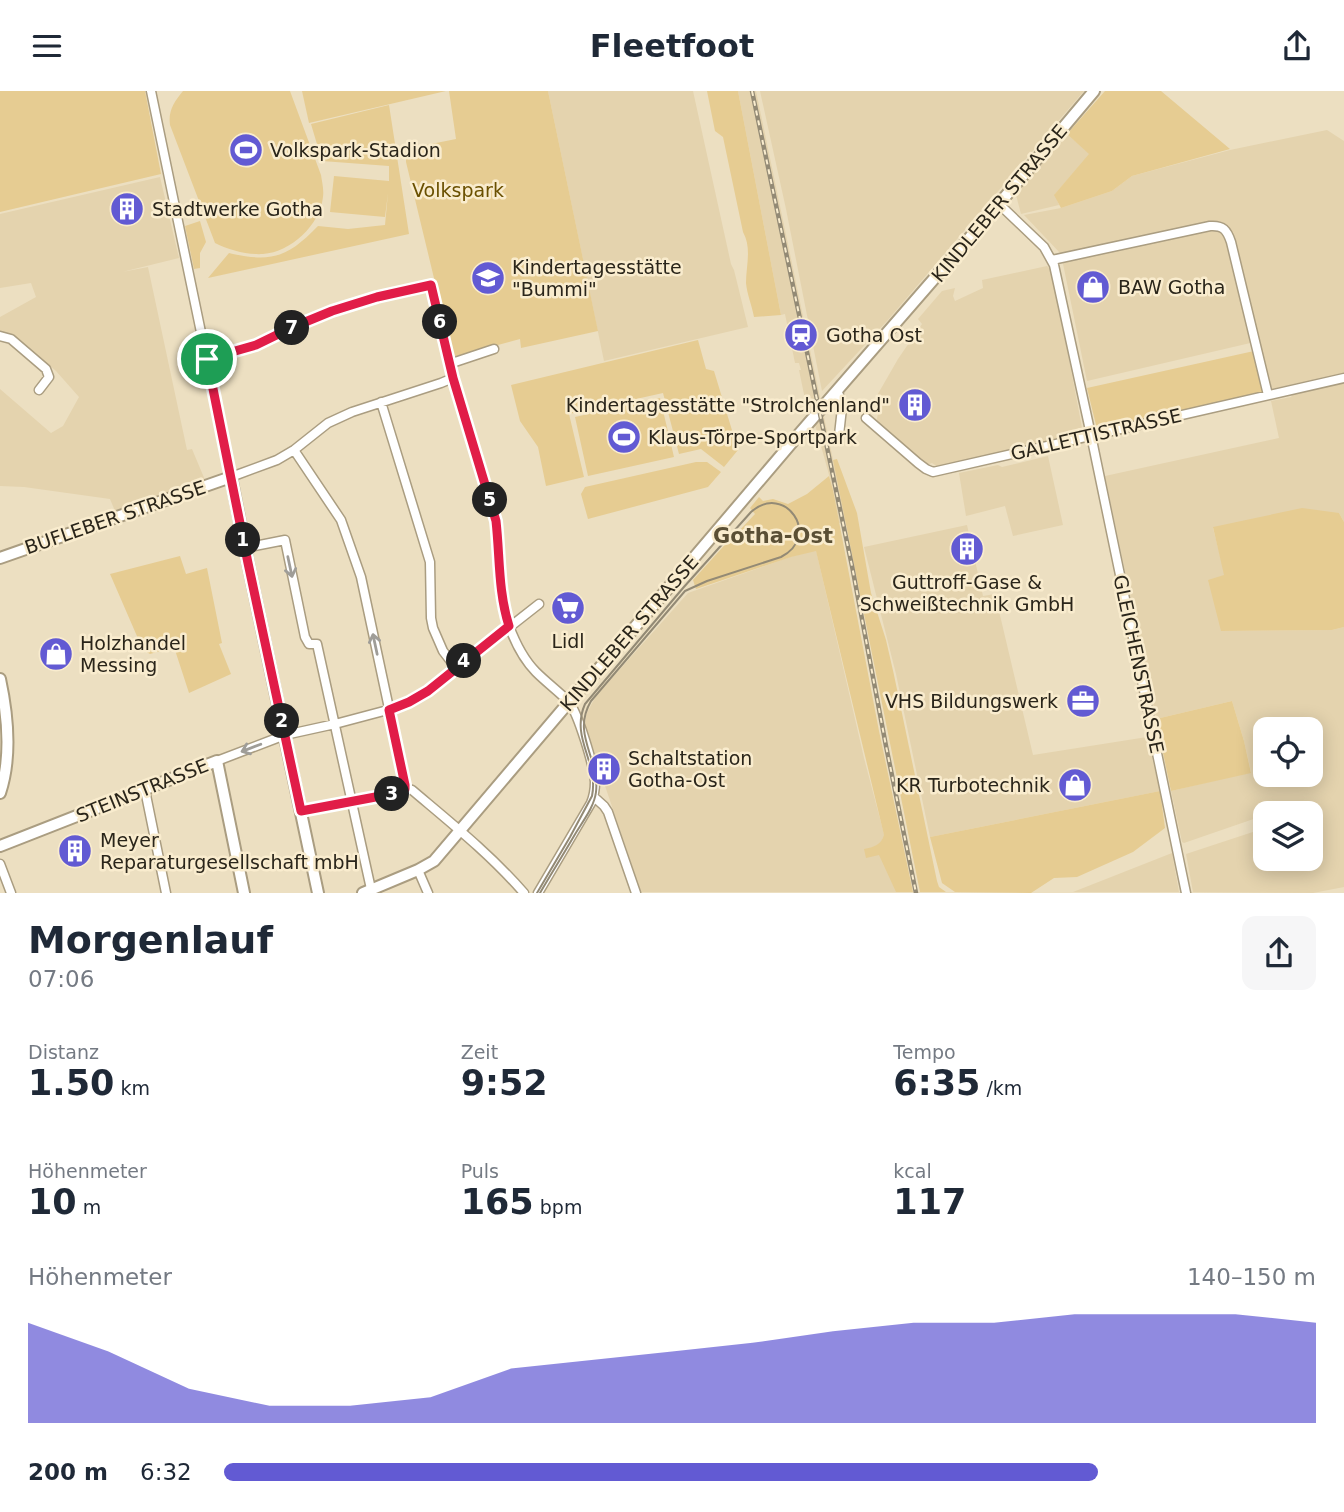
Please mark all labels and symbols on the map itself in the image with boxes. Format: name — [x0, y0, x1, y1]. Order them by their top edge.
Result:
street label: KINDLEBER STRASSE — [927, 120, 1071, 286]
sports icon: Volkspark-Stadion — [227, 131, 265, 169]
place label: Volkspark-Stadion — [270, 139, 441, 161]
park label: Volkspark — [412, 179, 504, 201]
building icon: Stadtwerke Gotha — [108, 190, 146, 228]
place label: Stadtwerke Gotha — [152, 198, 323, 220]
place label: Kindertagesstätte "Bummi" — [512, 256, 682, 300]
school or university icon: Kindertagesstätte "Bummi" — [469, 259, 507, 297]
shop icon: BAW Gotha — [1074, 268, 1112, 306]
place label: BAW Gotha — [1118, 276, 1225, 298]
pin: 6 — [422, 305, 458, 339]
pin: 7 — [274, 310, 310, 345]
station icon: Gotha Ost — [782, 316, 820, 354]
place label: Gotha Ost — [826, 324, 922, 346]
pin — [177, 329, 237, 389]
building icon: Kindertagesstätte "Strolchenland" — [896, 386, 934, 424]
place label: Kindertagesstätte "Strolchenland" — [566, 394, 890, 416]
street label: GALLETTISTRASSE — [1008, 404, 1184, 464]
sports icon: Klaus-Törpe-Sportpark — [605, 418, 643, 456]
place label: Klaus-Törpe-Sportpark — [648, 426, 857, 448]
street label: BUFLEBER STRASSE — [22, 476, 208, 558]
pin: 5 — [472, 483, 508, 517]
pin: 1 — [226, 523, 260, 557]
district label: Gotha-Ost — [713, 524, 833, 548]
building icon: Guttroff-Gase & Schweißtechnik GmbH — [948, 530, 986, 568]
street label: KINDLEBER STRASSE — [555, 551, 703, 715]
one-way arrow — [284, 555, 298, 578]
place label: Guttroff-Gase & Schweißtechnik GmbH — [860, 571, 1074, 615]
street label: GLEICHENSTRASSE — [1109, 573, 1169, 755]
supermarket icon: Lidl — [549, 589, 587, 627]
place label: Lidl — [551, 630, 585, 652]
place label: Holzhandel Messing — [80, 632, 186, 676]
one-way arrow — [368, 633, 381, 656]
shop icon: Holzhandel Messing — [37, 635, 75, 673]
pin: 4 — [447, 643, 482, 679]
office icon: VHS Bildungswerk — [1064, 682, 1102, 720]
place label: VHS Bildungswerk — [885, 690, 1058, 712]
pin: 2 — [264, 703, 300, 739]
one-way arrow — [240, 743, 262, 755]
place label: Schaltstation Gotha-Ost — [628, 747, 752, 791]
building icon: Schaltstation Gotha-Ost — [585, 750, 623, 788]
street label: STEINSTRASSE — [73, 753, 211, 827]
shop icon: KR Turbotechnik — [1056, 766, 1094, 804]
place label: KR Turbotechnik — [896, 774, 1050, 796]
pin: 3 — [374, 777, 410, 811]
place label: Meyer Reparaturgesellschaft mbH — [100, 829, 359, 873]
building icon: Meyer Reparaturgesellschaft mbH — [56, 832, 94, 870]

